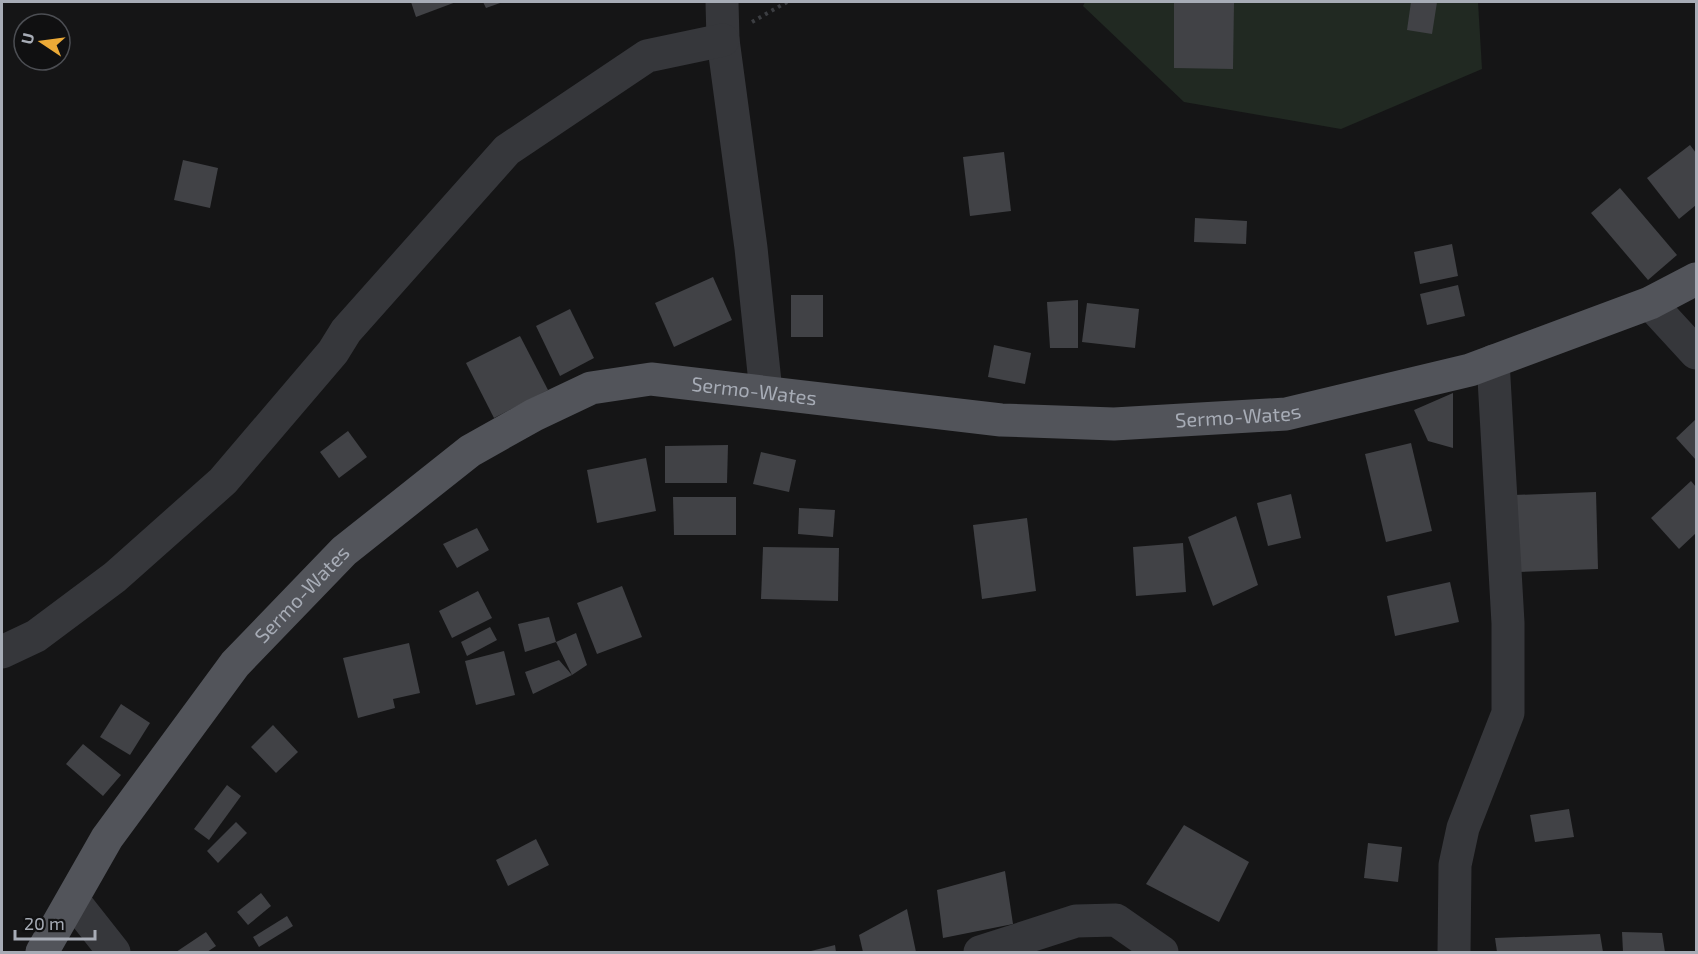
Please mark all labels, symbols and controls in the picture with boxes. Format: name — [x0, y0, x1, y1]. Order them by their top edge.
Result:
north arrow — [12, 12, 72, 72]
text: U — [16, 31, 37, 46]
street label: Sermo-Wates — [690, 371, 818, 409]
street label: Sermo-Wates — [1174, 398, 1303, 431]
street label: Sermo-Wates — [249, 540, 354, 647]
scale bar — [15, 903, 94, 941]
text: 20 m — [24, 912, 65, 934]

